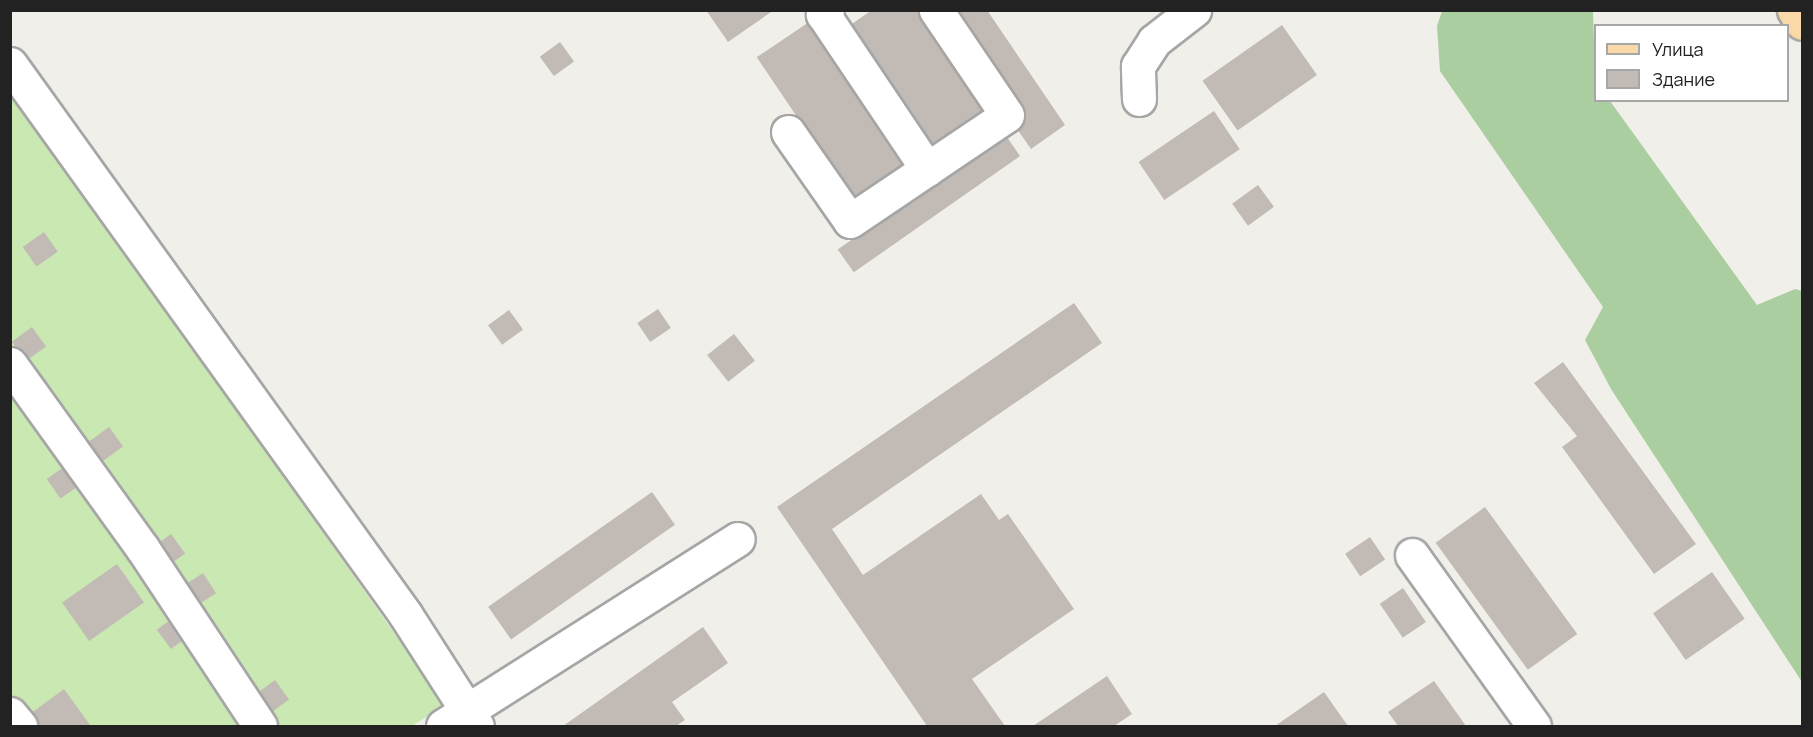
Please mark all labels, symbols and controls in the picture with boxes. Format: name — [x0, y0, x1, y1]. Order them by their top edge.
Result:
legend — [1594, 24, 1789, 102]
text: Улица — [1652, 37, 1704, 61]
text: Здание — [1652, 67, 1715, 91]

